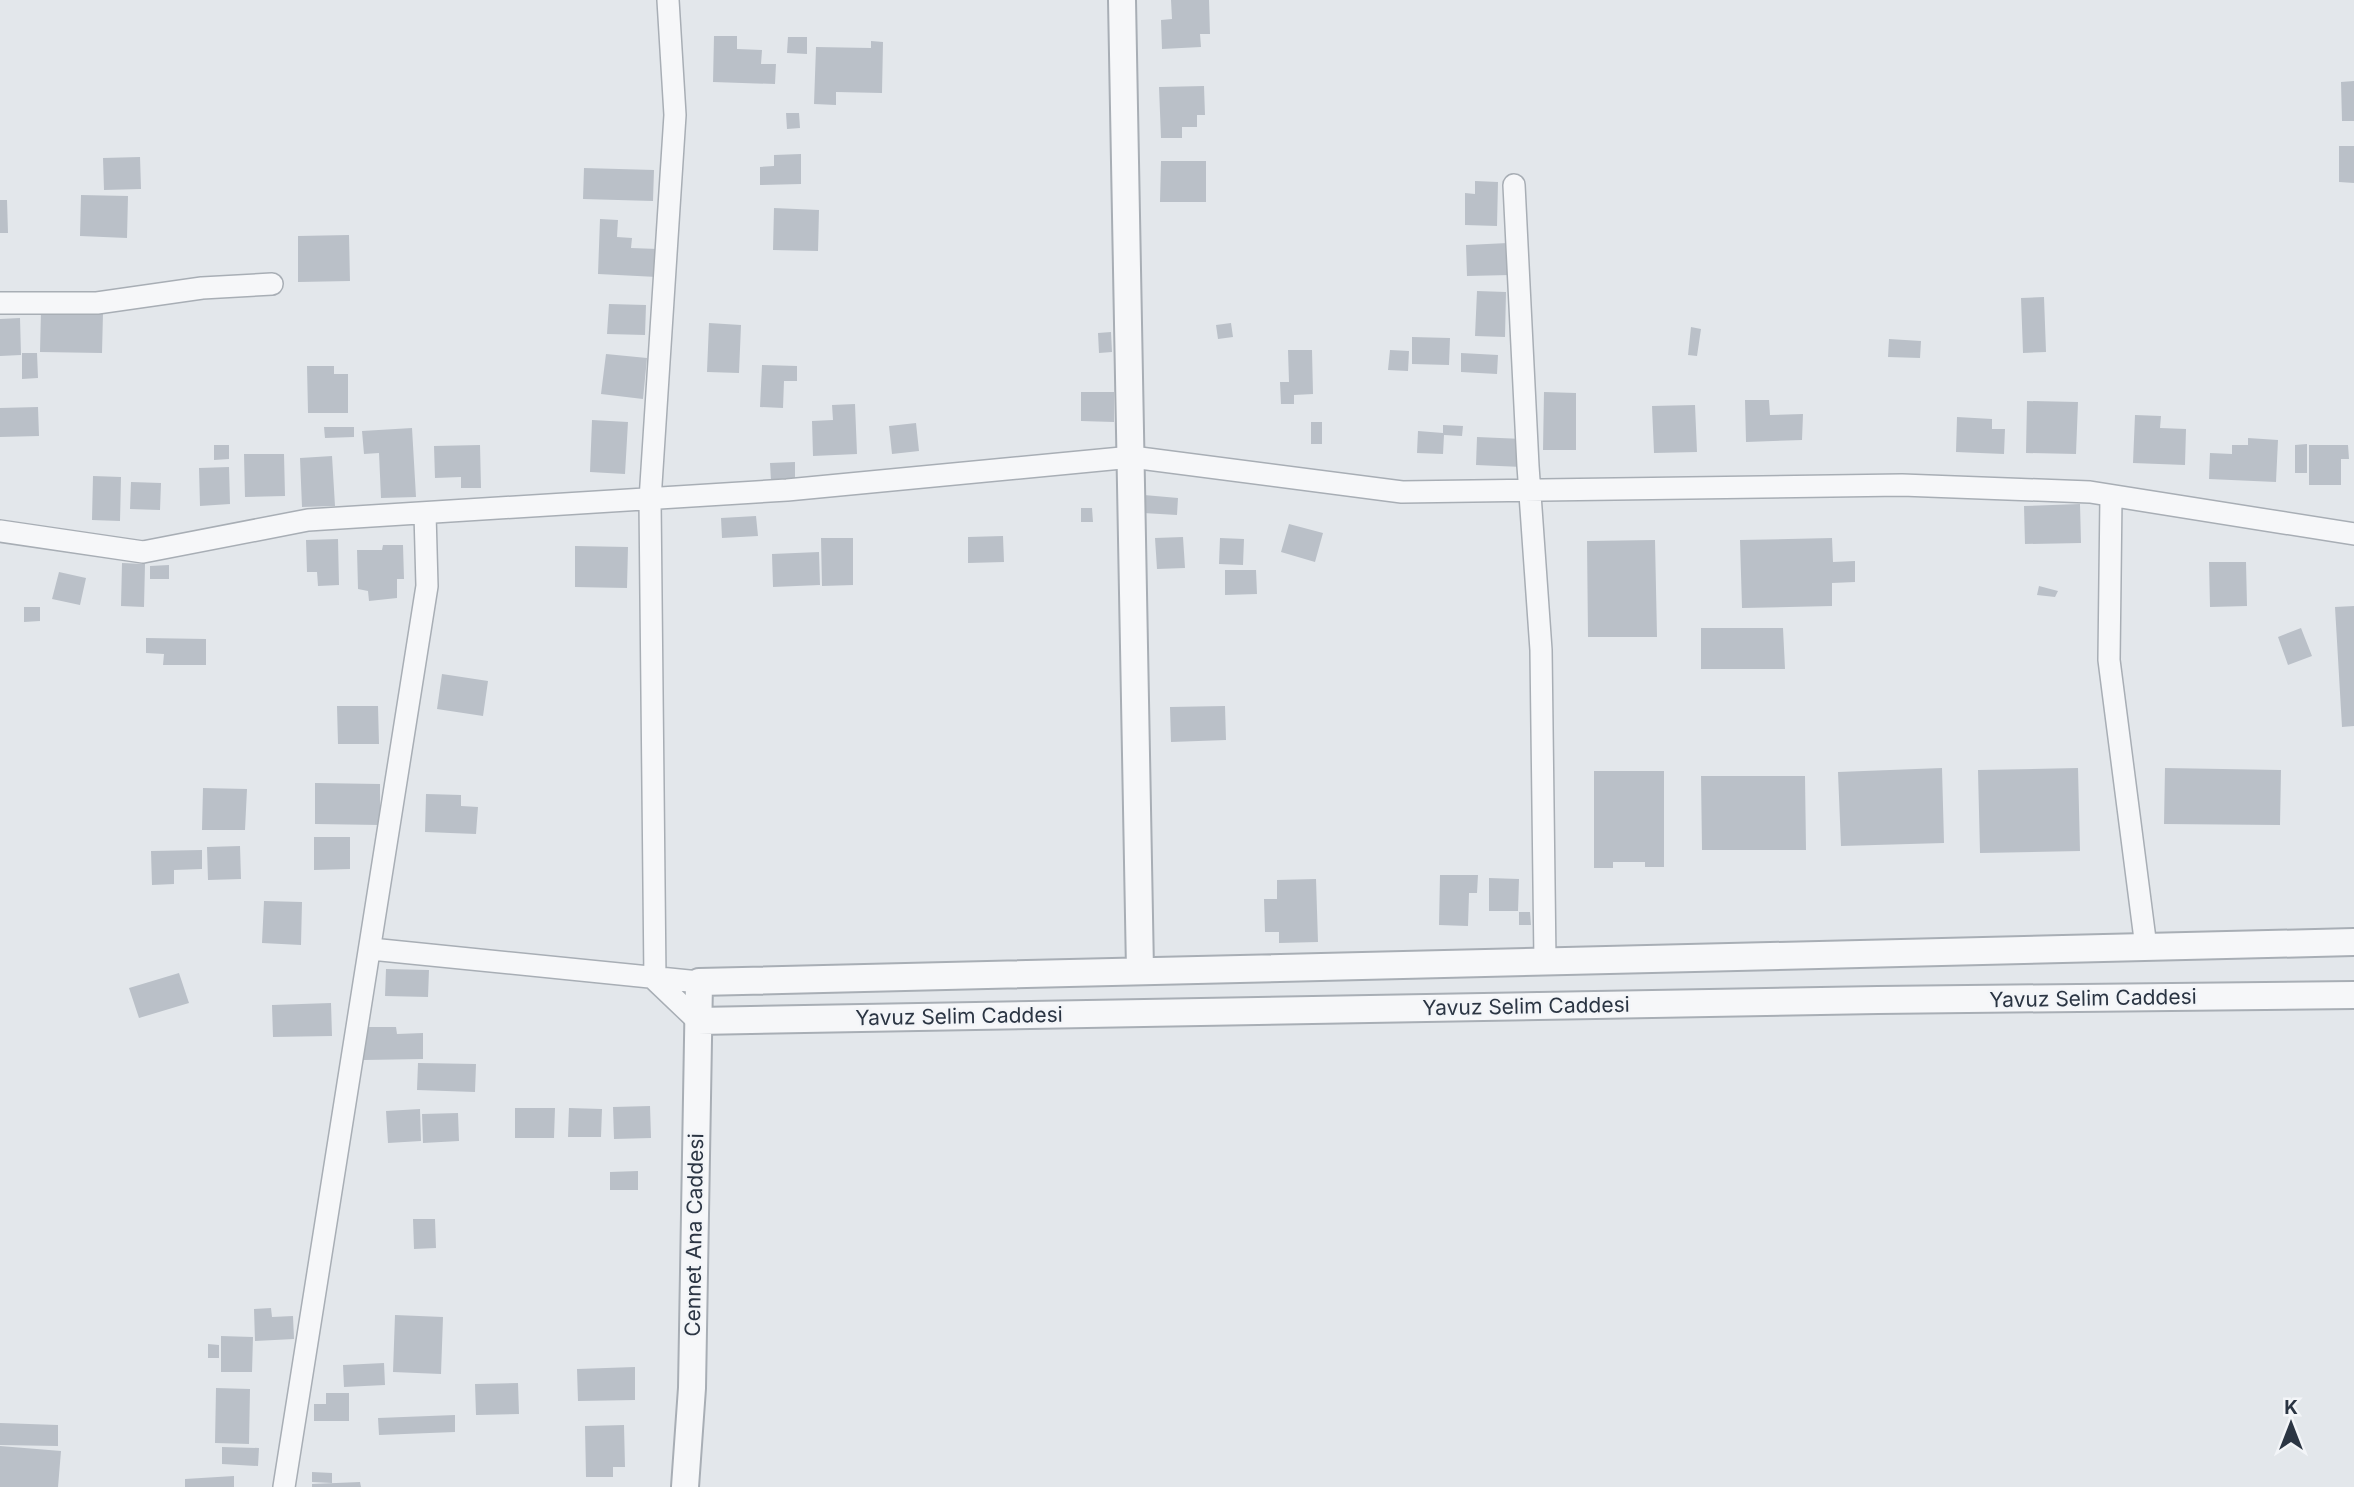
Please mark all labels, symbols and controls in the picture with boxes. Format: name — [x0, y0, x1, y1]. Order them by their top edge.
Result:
street label: Yavuz Selim Caddesi — [1989, 984, 2197, 1012]
street label: Yavuz Selim Caddesi — [1422, 992, 1630, 1020]
street label: Yavuz Selim Caddesi — [855, 1002, 1063, 1030]
street label: Cennet Ana Caddesi — [680, 1133, 708, 1337]
north arrow — [2256, 1389, 2326, 1459]
text: K — [2284, 1396, 2298, 1419]

